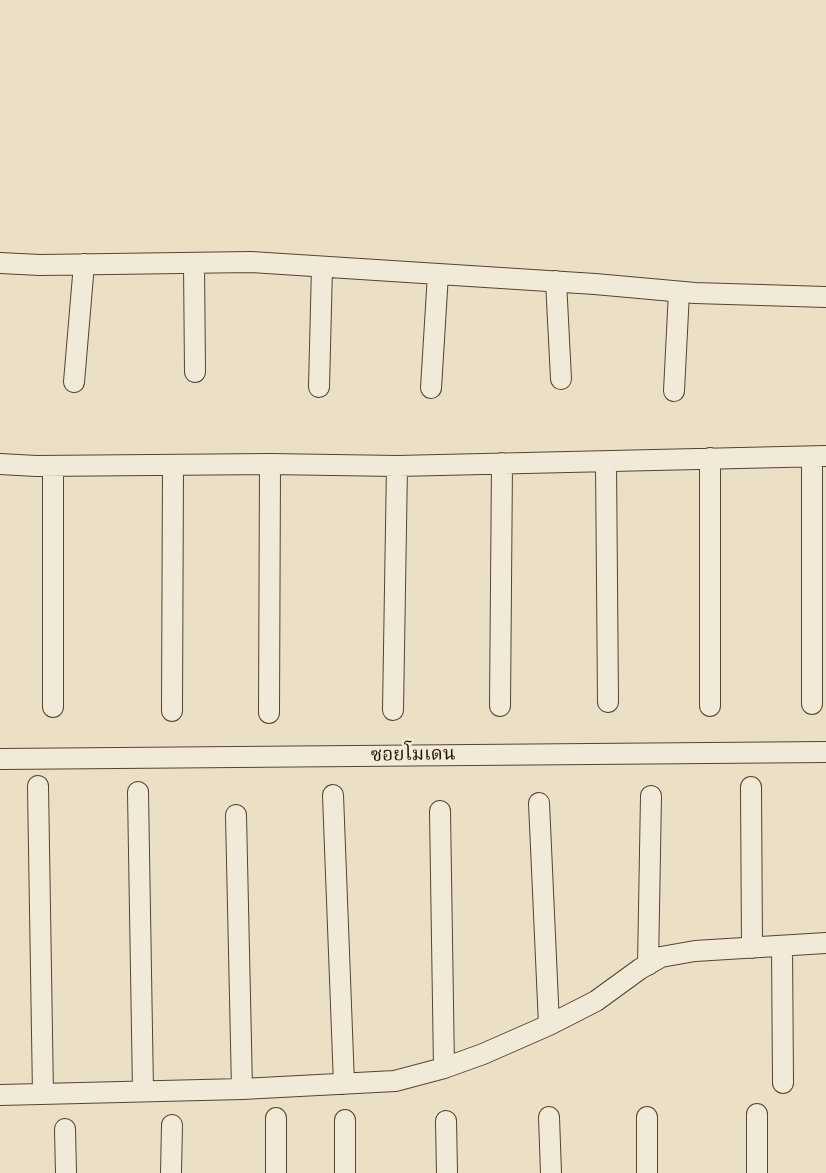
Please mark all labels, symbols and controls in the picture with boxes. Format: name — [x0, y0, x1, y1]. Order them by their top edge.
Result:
street label: ซอยโมเดน — [370, 744, 456, 768]

